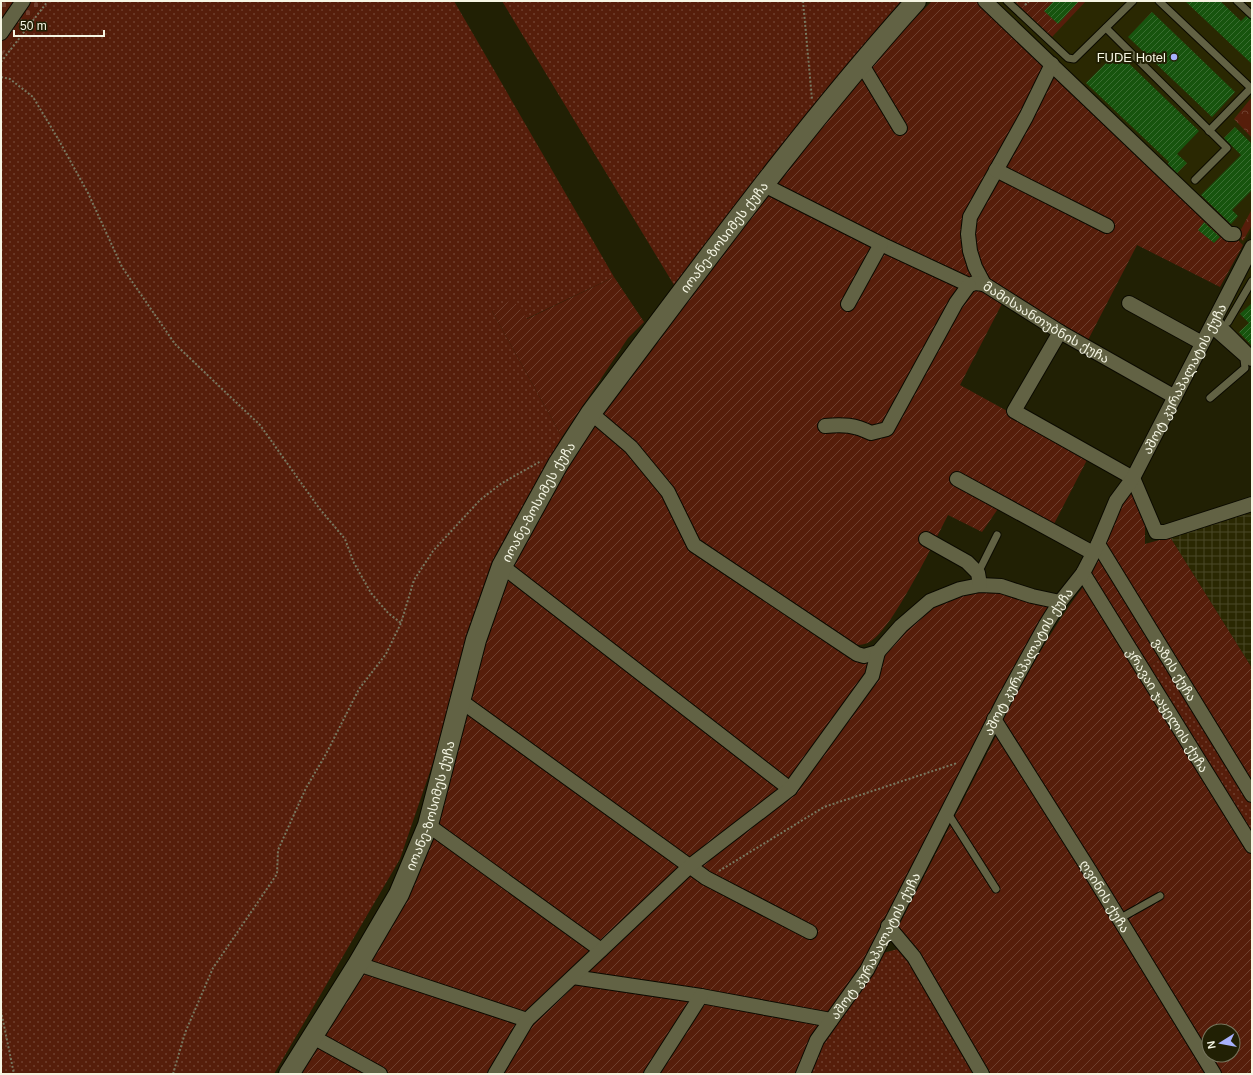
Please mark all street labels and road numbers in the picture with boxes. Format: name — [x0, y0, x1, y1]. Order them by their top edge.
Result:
street label: იოანე-ზოსიმეს ქუჩა — [677, 178, 771, 295]
street label: მამისაანთუბნის ქუჩა — [981, 278, 1112, 366]
street label: აშოტ კურაპალატის ქუჩა — [1139, 301, 1229, 456]
street label: იოანე-ზოსიმეს ქუჩა — [498, 439, 578, 565]
street label: აშოტ კურაპალატის ქუჩა — [980, 585, 1076, 738]
street label: ვაზის ქუჩა — [1150, 635, 1200, 704]
street label: კრავაი ჯაყელის ქუჩა — [1124, 645, 1212, 775]
street label: იოანე-ზოსიმეს ქუჩა — [402, 739, 457, 873]
street label: ღვინის ქუჩა — [1076, 857, 1133, 935]
street label: აშოტ კურაპალატის ქუჩა — [827, 870, 923, 1022]

